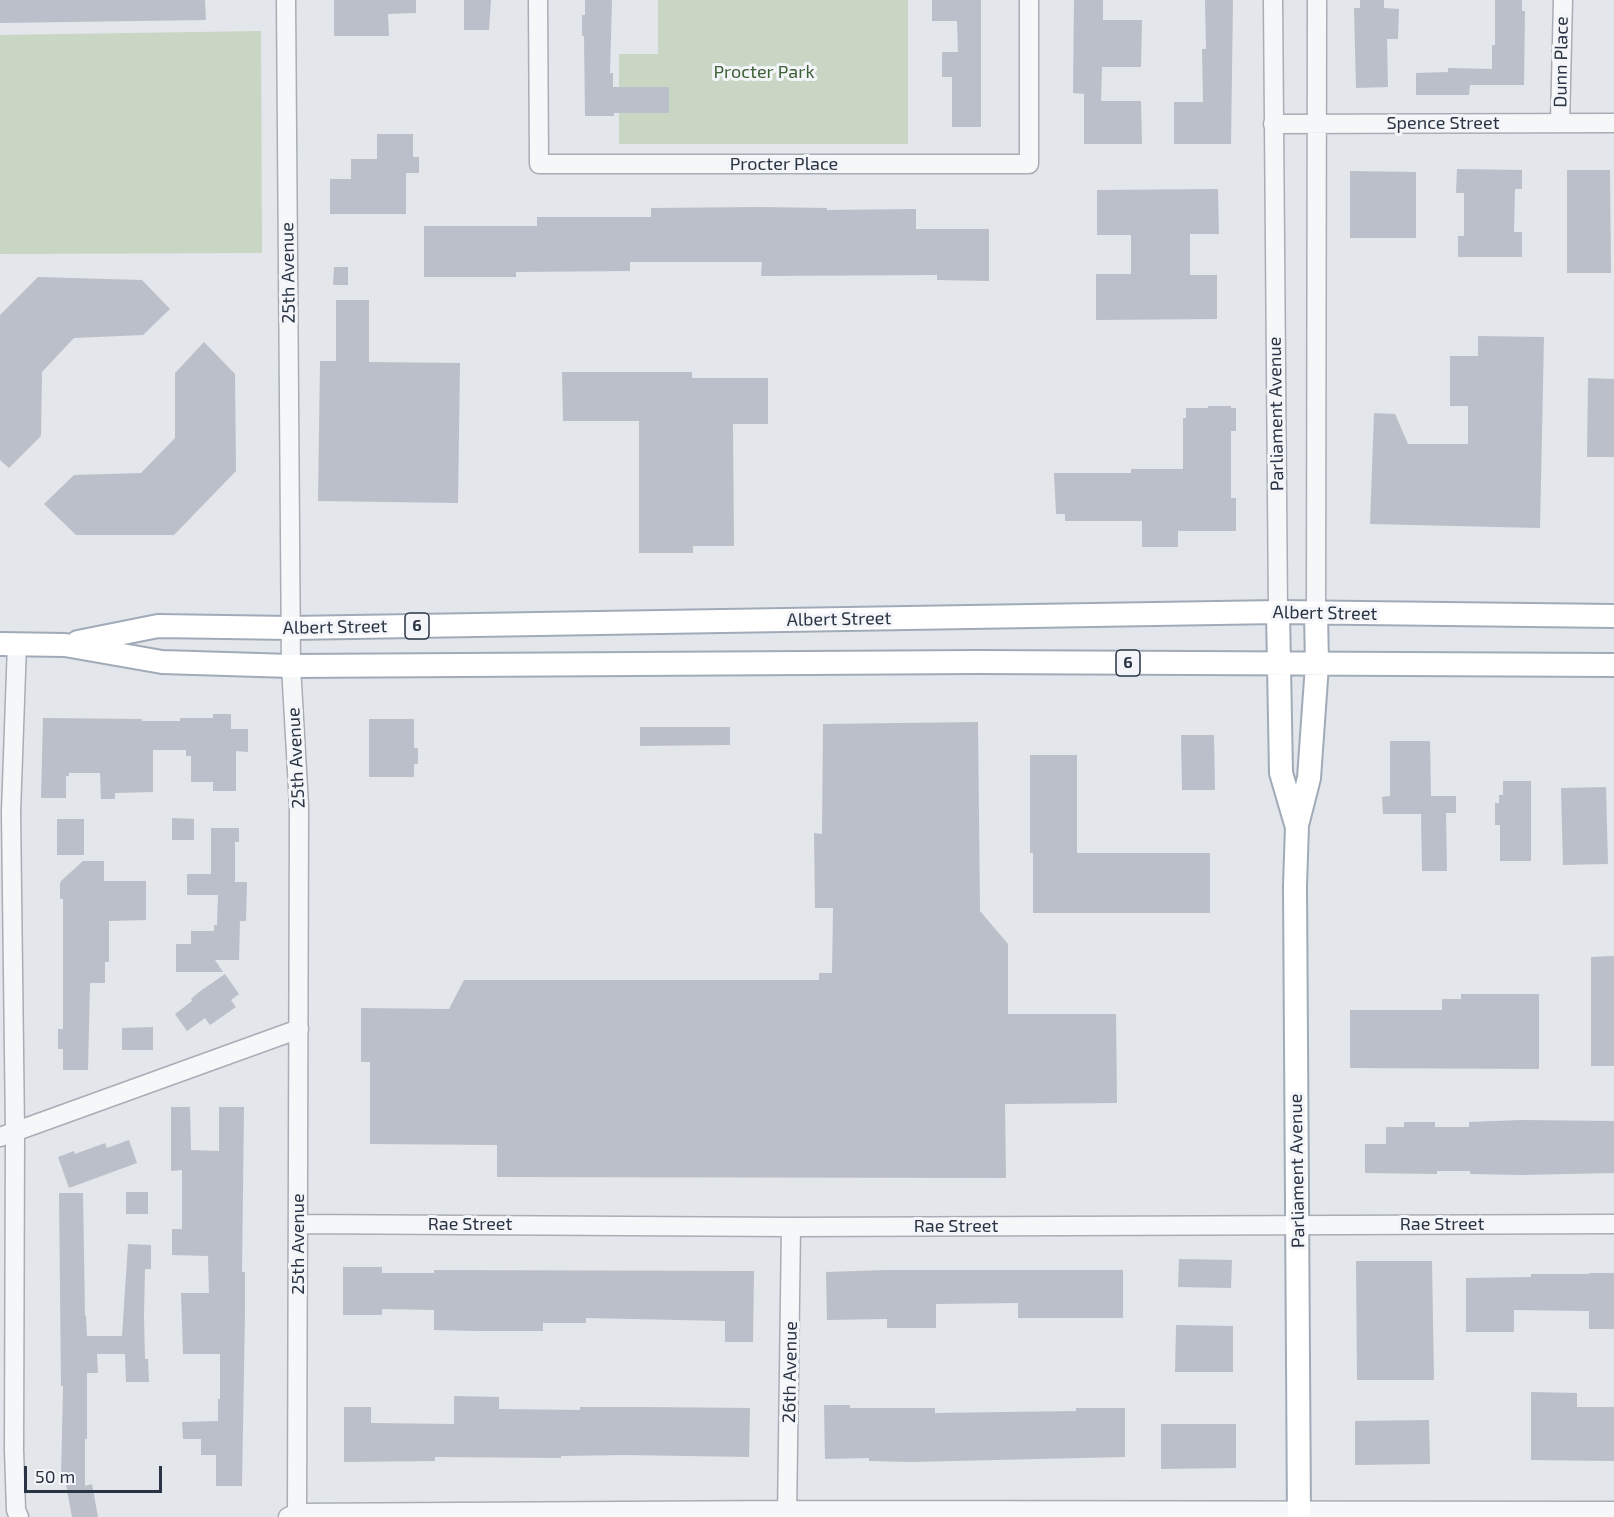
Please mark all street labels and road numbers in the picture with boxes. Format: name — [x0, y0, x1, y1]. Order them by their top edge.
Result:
street label: Dunn Place — [1549, 16, 1573, 108]
street label: Spence Street — [1386, 112, 1500, 134]
street label: Procter Place — [730, 153, 838, 175]
street label: 25th Avenue — [276, 222, 300, 324]
street label: Parliament Avenue — [1264, 337, 1288, 491]
street label: Albert Street — [1273, 601, 1377, 625]
street label: Albert Street — [787, 607, 891, 631]
road number: 6 — [405, 613, 429, 639]
street label: Albert Street — [283, 615, 387, 639]
road number: 6 — [1116, 650, 1140, 676]
street label: 25th Avenue — [283, 707, 309, 809]
street label: Parliament Avenue — [1285, 1094, 1309, 1248]
street label: 25th Avenue — [287, 1193, 309, 1295]
street label: Rae Street — [428, 1213, 512, 1235]
street label: Rae Street — [1400, 1213, 1484, 1235]
street label: Rae Street — [914, 1215, 998, 1237]
street label: 26th Avenue — [778, 1321, 802, 1423]

